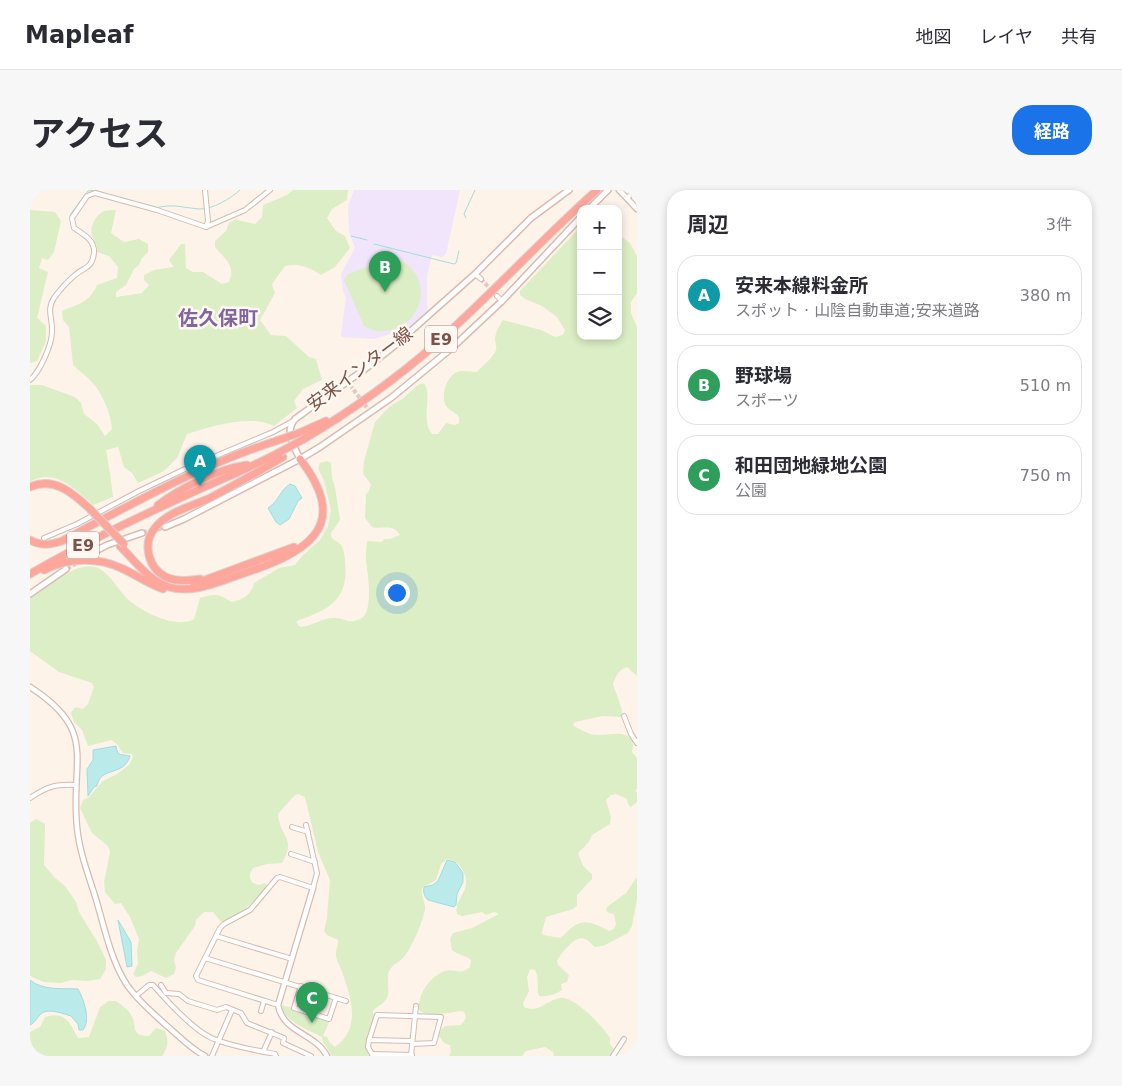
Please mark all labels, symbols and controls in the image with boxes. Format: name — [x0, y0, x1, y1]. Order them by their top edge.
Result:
text: Mapleaf — [25, 21, 133, 49]
text: 地図 — [916, 26, 952, 47]
text: レイヤ — [980, 26, 1033, 47]
text: 共有 — [1061, 26, 1097, 47]
button: 経路 — [1012, 105, 1092, 155]
text: アクセス — [30, 114, 168, 154]
map controls — [577, 205, 622, 340]
button: + — [577, 205, 622, 250]
text: 周辺 — [687, 213, 729, 237]
text: 3件 — [1046, 215, 1072, 234]
button: − — [577, 250, 622, 295]
pin: B — [369, 251, 401, 292]
text: 安来本線料金所 — [735, 274, 868, 296]
text: A — [698, 286, 710, 305]
text: 380 m — [1020, 286, 1071, 305]
button: layers — [577, 295, 622, 340]
text: スポット · 山陰自動車道;安来道路 — [735, 301, 980, 320]
district label: 佐久保町 — [178, 306, 258, 330]
street label: 安来インター線 — [303, 322, 416, 415]
road number: E9 — [425, 326, 457, 352]
text: 野球場 — [735, 364, 792, 386]
text: B — [698, 376, 710, 395]
text: 510 m — [1020, 376, 1071, 395]
text: スポーツ — [735, 391, 799, 410]
pin: A — [184, 445, 216, 486]
text: 和田団地緑地公園 — [735, 454, 887, 476]
text: C — [698, 466, 710, 485]
text: 750 m — [1020, 466, 1071, 485]
text: 公園 — [735, 481, 767, 500]
road number: E9 — [67, 532, 99, 558]
your location — [384, 580, 410, 606]
pin: C — [296, 982, 328, 1023]

